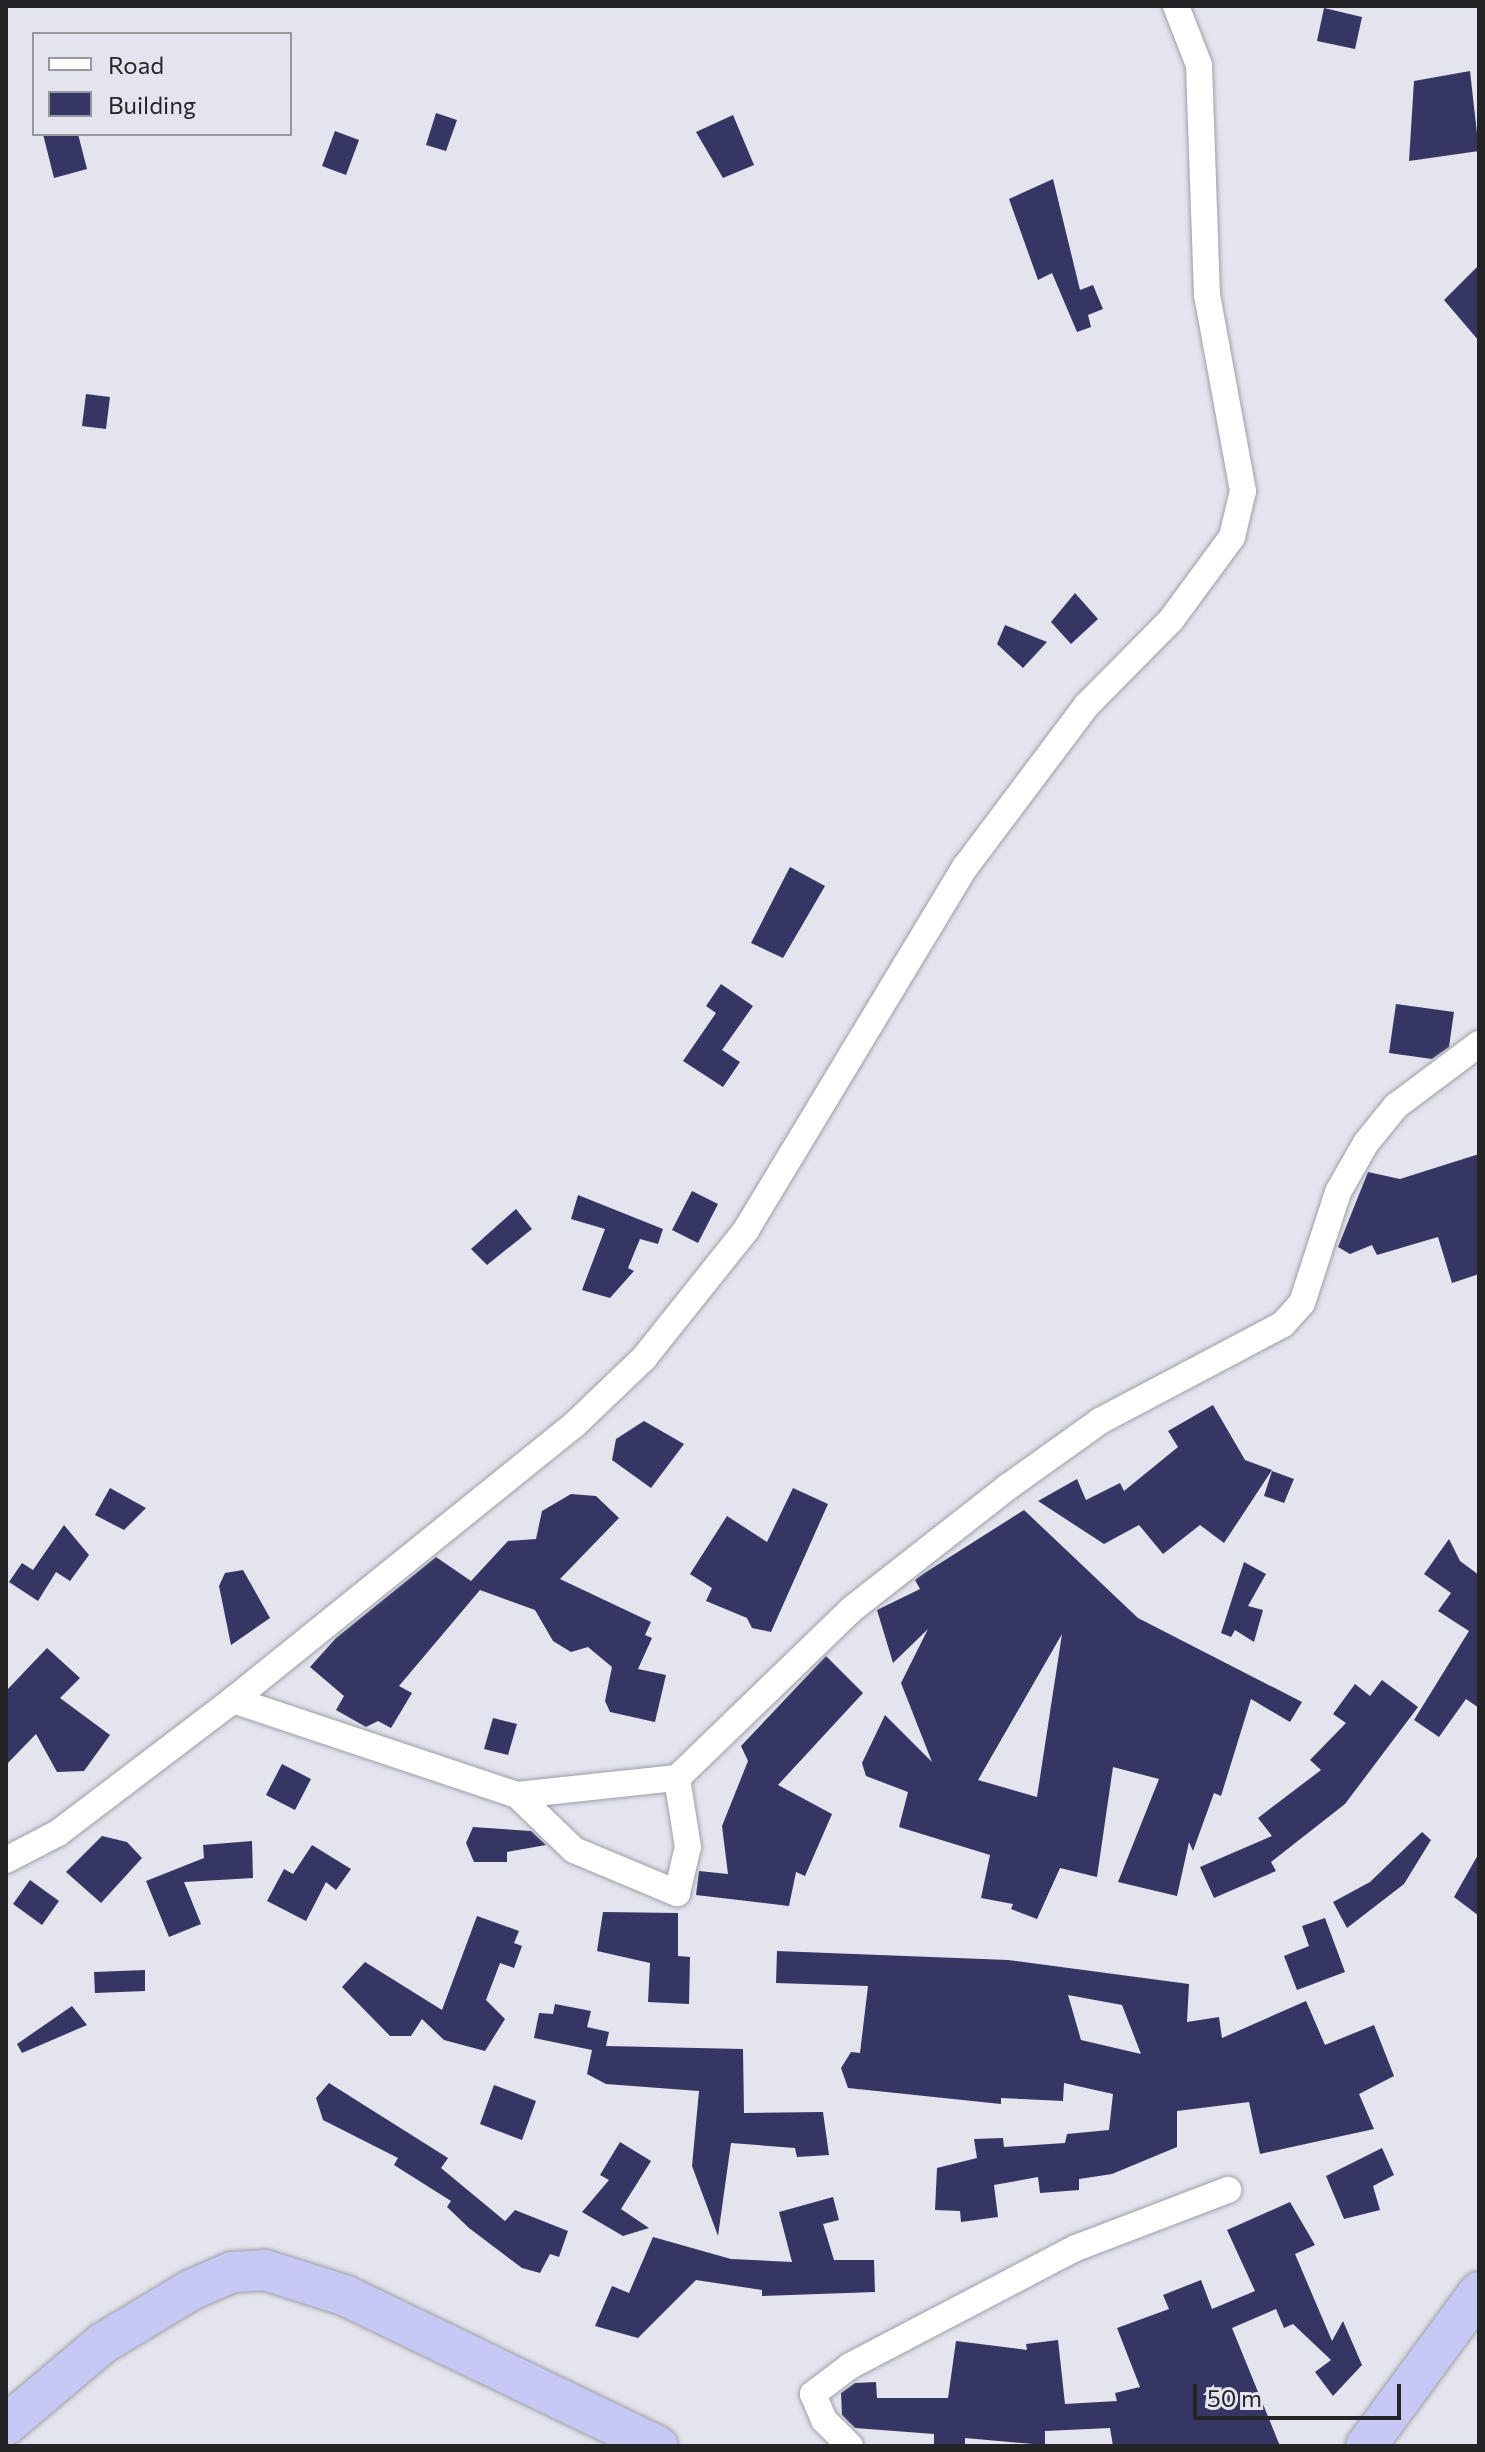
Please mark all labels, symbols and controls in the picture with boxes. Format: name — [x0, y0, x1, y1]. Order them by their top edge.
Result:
legend — [32, 32, 292, 136]
text: Road — [108, 50, 164, 79]
text: Building — [108, 90, 196, 119]
scale bar — [1197, 2368, 1405, 2418]
text: 50 m — [1207, 2383, 1262, 2412]

